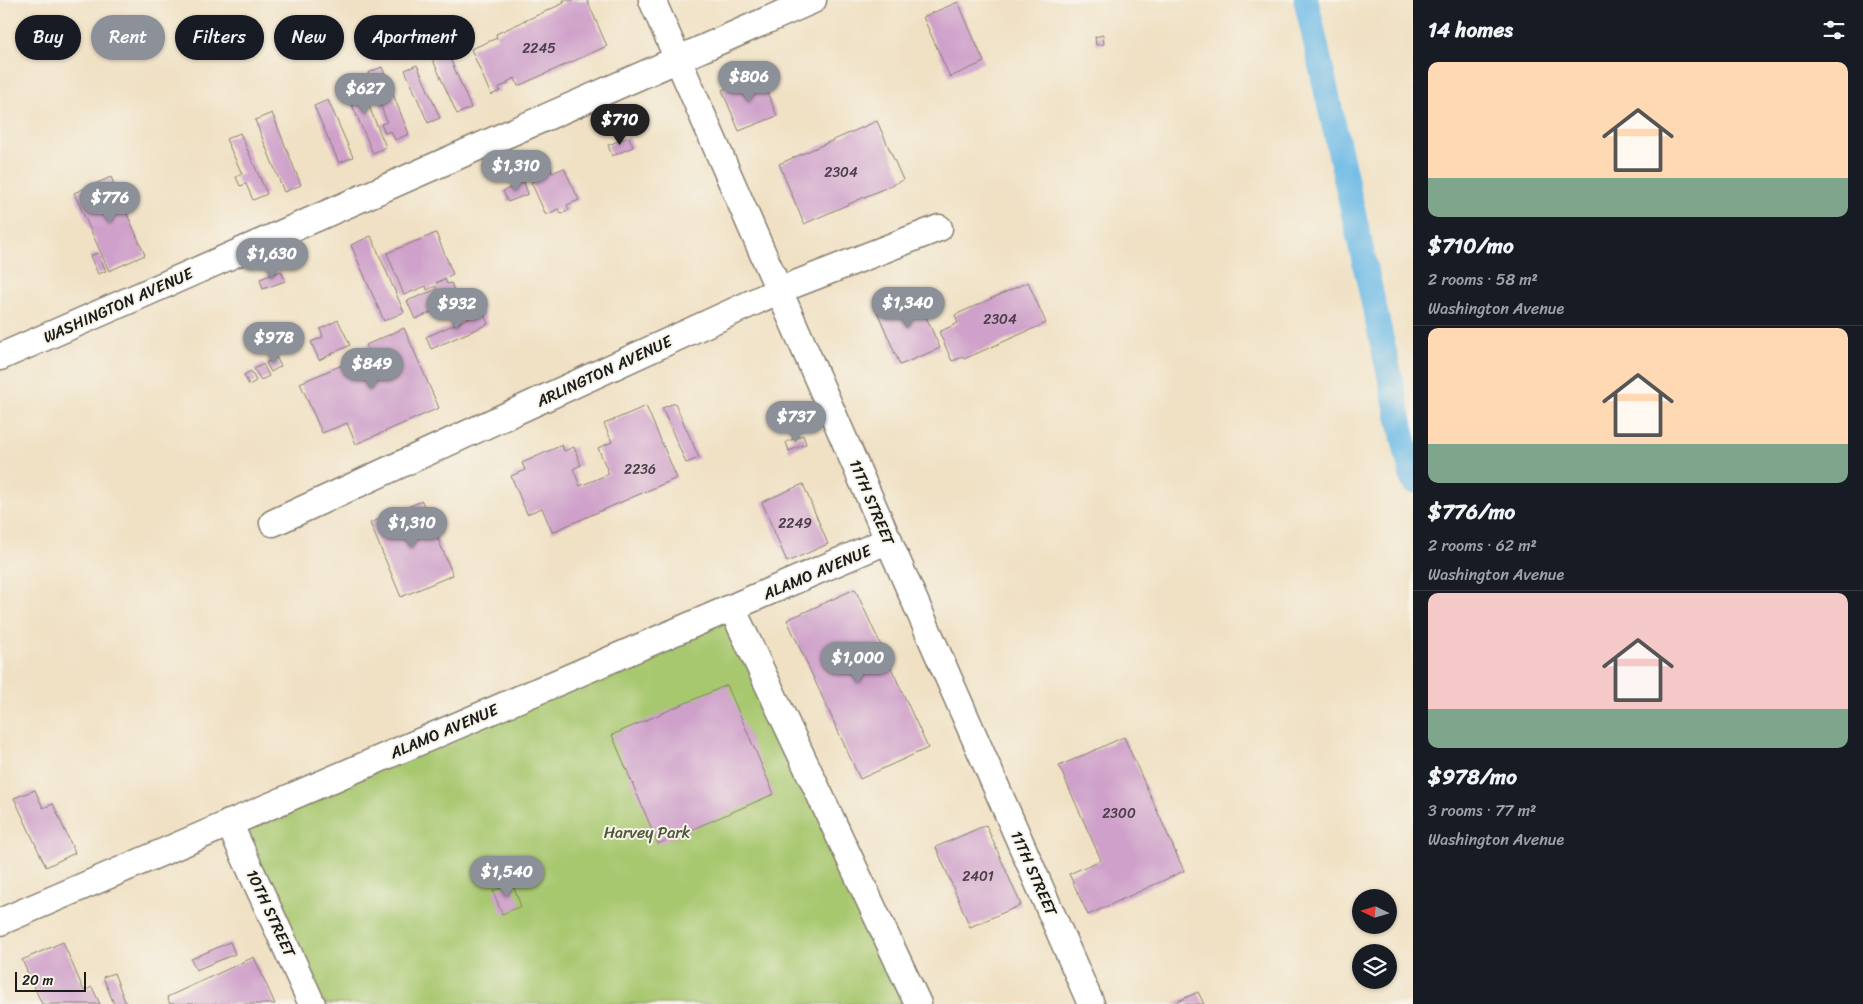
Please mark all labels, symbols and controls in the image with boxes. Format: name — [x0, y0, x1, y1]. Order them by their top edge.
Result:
text: 14 homes — [1428, 11, 1513, 49]
chip: Buy — [15, 15, 81, 60]
chip: Rent — [91, 15, 165, 60]
chip: Filters — [175, 15, 264, 60]
chip: New — [274, 15, 344, 60]
chip: Apartment — [354, 15, 475, 60]
icon: filters — [1820, 16, 1848, 44]
house number: 2245 — [522, 36, 556, 61]
pin: $806 — [719, 61, 779, 103]
text: $806 — [729, 62, 769, 91]
pin: $627 — [335, 72, 395, 115]
text: $627 — [346, 74, 384, 103]
icon: home — [1593, 95, 1683, 185]
pin: $710 — [590, 104, 650, 146]
text: $710 — [602, 105, 638, 134]
pin: $1,310 — [475, 150, 557, 192]
text: $1,310 — [492, 151, 540, 180]
house number: 2304 — [824, 160, 858, 185]
pin: $776 — [80, 182, 140, 224]
text: $776 — [91, 183, 129, 212]
text: $710/mo — [1428, 227, 1514, 265]
pin: $1,630 — [231, 238, 313, 280]
text: $1,630 — [247, 239, 297, 268]
street label: WASHINGTON AVENUE — [38, 258, 199, 351]
text: 2 rooms · 58 m² — [1428, 265, 1538, 294]
pin: $1,340 — [867, 286, 949, 329]
pin: $932 — [427, 288, 487, 330]
text: $1,340 — [883, 288, 933, 317]
text: $932 — [438, 289, 476, 318]
text: Washington Avenue — [1428, 294, 1564, 323]
house number: 2304 — [983, 307, 1017, 332]
pin: $978 — [244, 322, 304, 364]
text: $978 — [254, 323, 294, 352]
street label: ARLINGTON AVENUE — [530, 326, 678, 416]
pin: $849 — [342, 348, 402, 390]
text: $849 — [352, 349, 392, 378]
icon: home — [1593, 360, 1683, 450]
pin: $737 — [766, 400, 826, 443]
text: $737 — [777, 402, 815, 431]
street label: 11TH STREET — [841, 454, 904, 551]
house number: 2236 — [624, 457, 656, 482]
text: $776/mo — [1428, 493, 1515, 531]
pin: $1,310 — [371, 506, 453, 549]
text: $1,310 — [388, 508, 436, 537]
house number: 2249 — [778, 511, 812, 536]
text: 2 rooms · 62 m² — [1428, 531, 1537, 560]
street label: ALAMO AVENUE — [757, 536, 877, 608]
text: Washington Avenue — [1428, 560, 1564, 589]
icon: home — [1593, 625, 1683, 715]
pin: $1,000 — [817, 642, 899, 684]
text: $1,000 — [832, 643, 884, 672]
street label: ALAMO AVENUE — [384, 695, 504, 767]
text: $978/mo — [1428, 758, 1517, 796]
text: 3 rooms · 77 m² — [1428, 796, 1536, 825]
house number: 2300 — [1102, 801, 1136, 826]
park label: Harvey Park — [604, 818, 691, 847]
text: Washington Avenue — [1428, 825, 1564, 854]
street label: 11TH STREET — [1002, 826, 1066, 921]
pin: $1,540 — [466, 856, 548, 898]
text: $1,540 — [481, 857, 533, 886]
street label: 10TH STREET — [238, 864, 304, 963]
house number: 2401 — [962, 864, 994, 889]
north arrow — [1352, 889, 1398, 934]
map controls — [1352, 889, 1397, 989]
button: layers — [1352, 944, 1397, 989]
text: 20 m — [22, 968, 53, 993]
scale bar — [15, 969, 86, 992]

